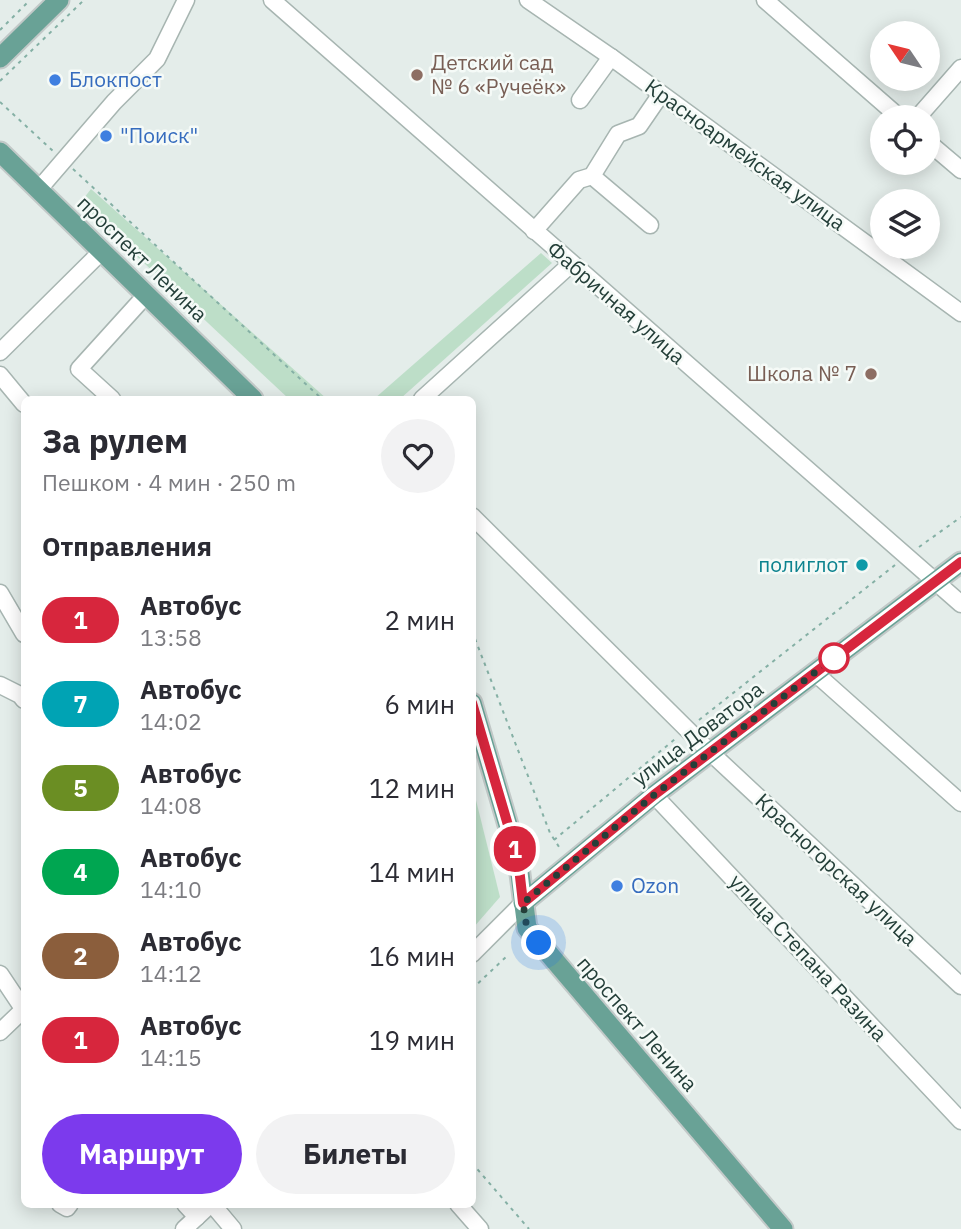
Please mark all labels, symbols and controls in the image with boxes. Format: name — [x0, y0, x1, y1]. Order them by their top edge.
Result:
north arrow — [870, 21, 940, 91]
map controls — [870, 21, 940, 259]
place label: Детский сад № 6 «Ручеёк» — [431, 48, 566, 100]
place label: Блокпост — [69, 65, 162, 93]
marker: Детский сад № 6 «Ручеёк» — [409, 67, 425, 83]
marker: Блокпост — [47, 72, 63, 88]
street label: Красноармейская улица — [640, 72, 851, 236]
button: locate — [870, 105, 940, 175]
place label: "Поиск" — [120, 121, 198, 149]
marker: "Поиск" — [98, 128, 114, 144]
street label: проспект Ленина — [72, 189, 214, 328]
button: layers — [870, 189, 940, 259]
street label: Фабричная улица — [542, 234, 692, 370]
place label: Школа № 7 — [747, 359, 857, 387]
marker: Школа № 7 — [863, 366, 879, 382]
text: За рулем — [42, 419, 188, 462]
button: heart — [381, 419, 455, 493]
text: Пешком · 4 мин · 250 m — [42, 467, 296, 497]
text: Отправления — [42, 529, 212, 563]
place label: полиглот — [758, 550, 848, 578]
marker: полиглот — [854, 557, 870, 573]
text: Автобус — [140, 588, 242, 622]
text: 2 мин — [385, 603, 455, 637]
text: 1 — [73, 604, 88, 636]
text: 13:58 — [140, 622, 202, 652]
unlabelled marker — [819, 643, 849, 673]
text: Автобус — [140, 672, 242, 706]
street label: улица Доватора — [626, 675, 769, 792]
text: 6 мин — [385, 687, 455, 721]
text: 7 — [73, 688, 88, 720]
text: 14:02 — [140, 706, 202, 736]
text: Автобус — [140, 756, 242, 790]
text: 12 мин — [369, 771, 455, 805]
text: 5 — [73, 772, 88, 804]
street label: Красногорская улица — [750, 787, 924, 952]
text: 14:08 — [140, 790, 202, 820]
line badge: 1 — [492, 826, 538, 872]
text: 1 — [508, 833, 522, 865]
text: Автобус — [140, 840, 242, 874]
text: 14 мин — [369, 855, 455, 889]
text: 4 — [73, 856, 88, 888]
street label: улица Степана Разина — [724, 868, 894, 1047]
place label: Ozon — [631, 871, 679, 899]
text: 14:10 — [140, 874, 202, 904]
marker: Ozon — [609, 878, 625, 894]
text: Автобус — [140, 924, 242, 958]
your location — [521, 925, 556, 960]
text: 16 мин — [369, 939, 455, 973]
text: 2 — [73, 940, 88, 972]
street label: проспект Ленина — [571, 950, 704, 1097]
text: 14:12 — [140, 958, 202, 988]
text: Автобус — [140, 1008, 242, 1042]
text: 19 мин — [369, 1023, 455, 1057]
text: 1 — [73, 1024, 88, 1056]
text: 14:15 — [140, 1042, 202, 1072]
button: Маршрут — [42, 1114, 242, 1194]
button: Билеты — [256, 1114, 455, 1194]

